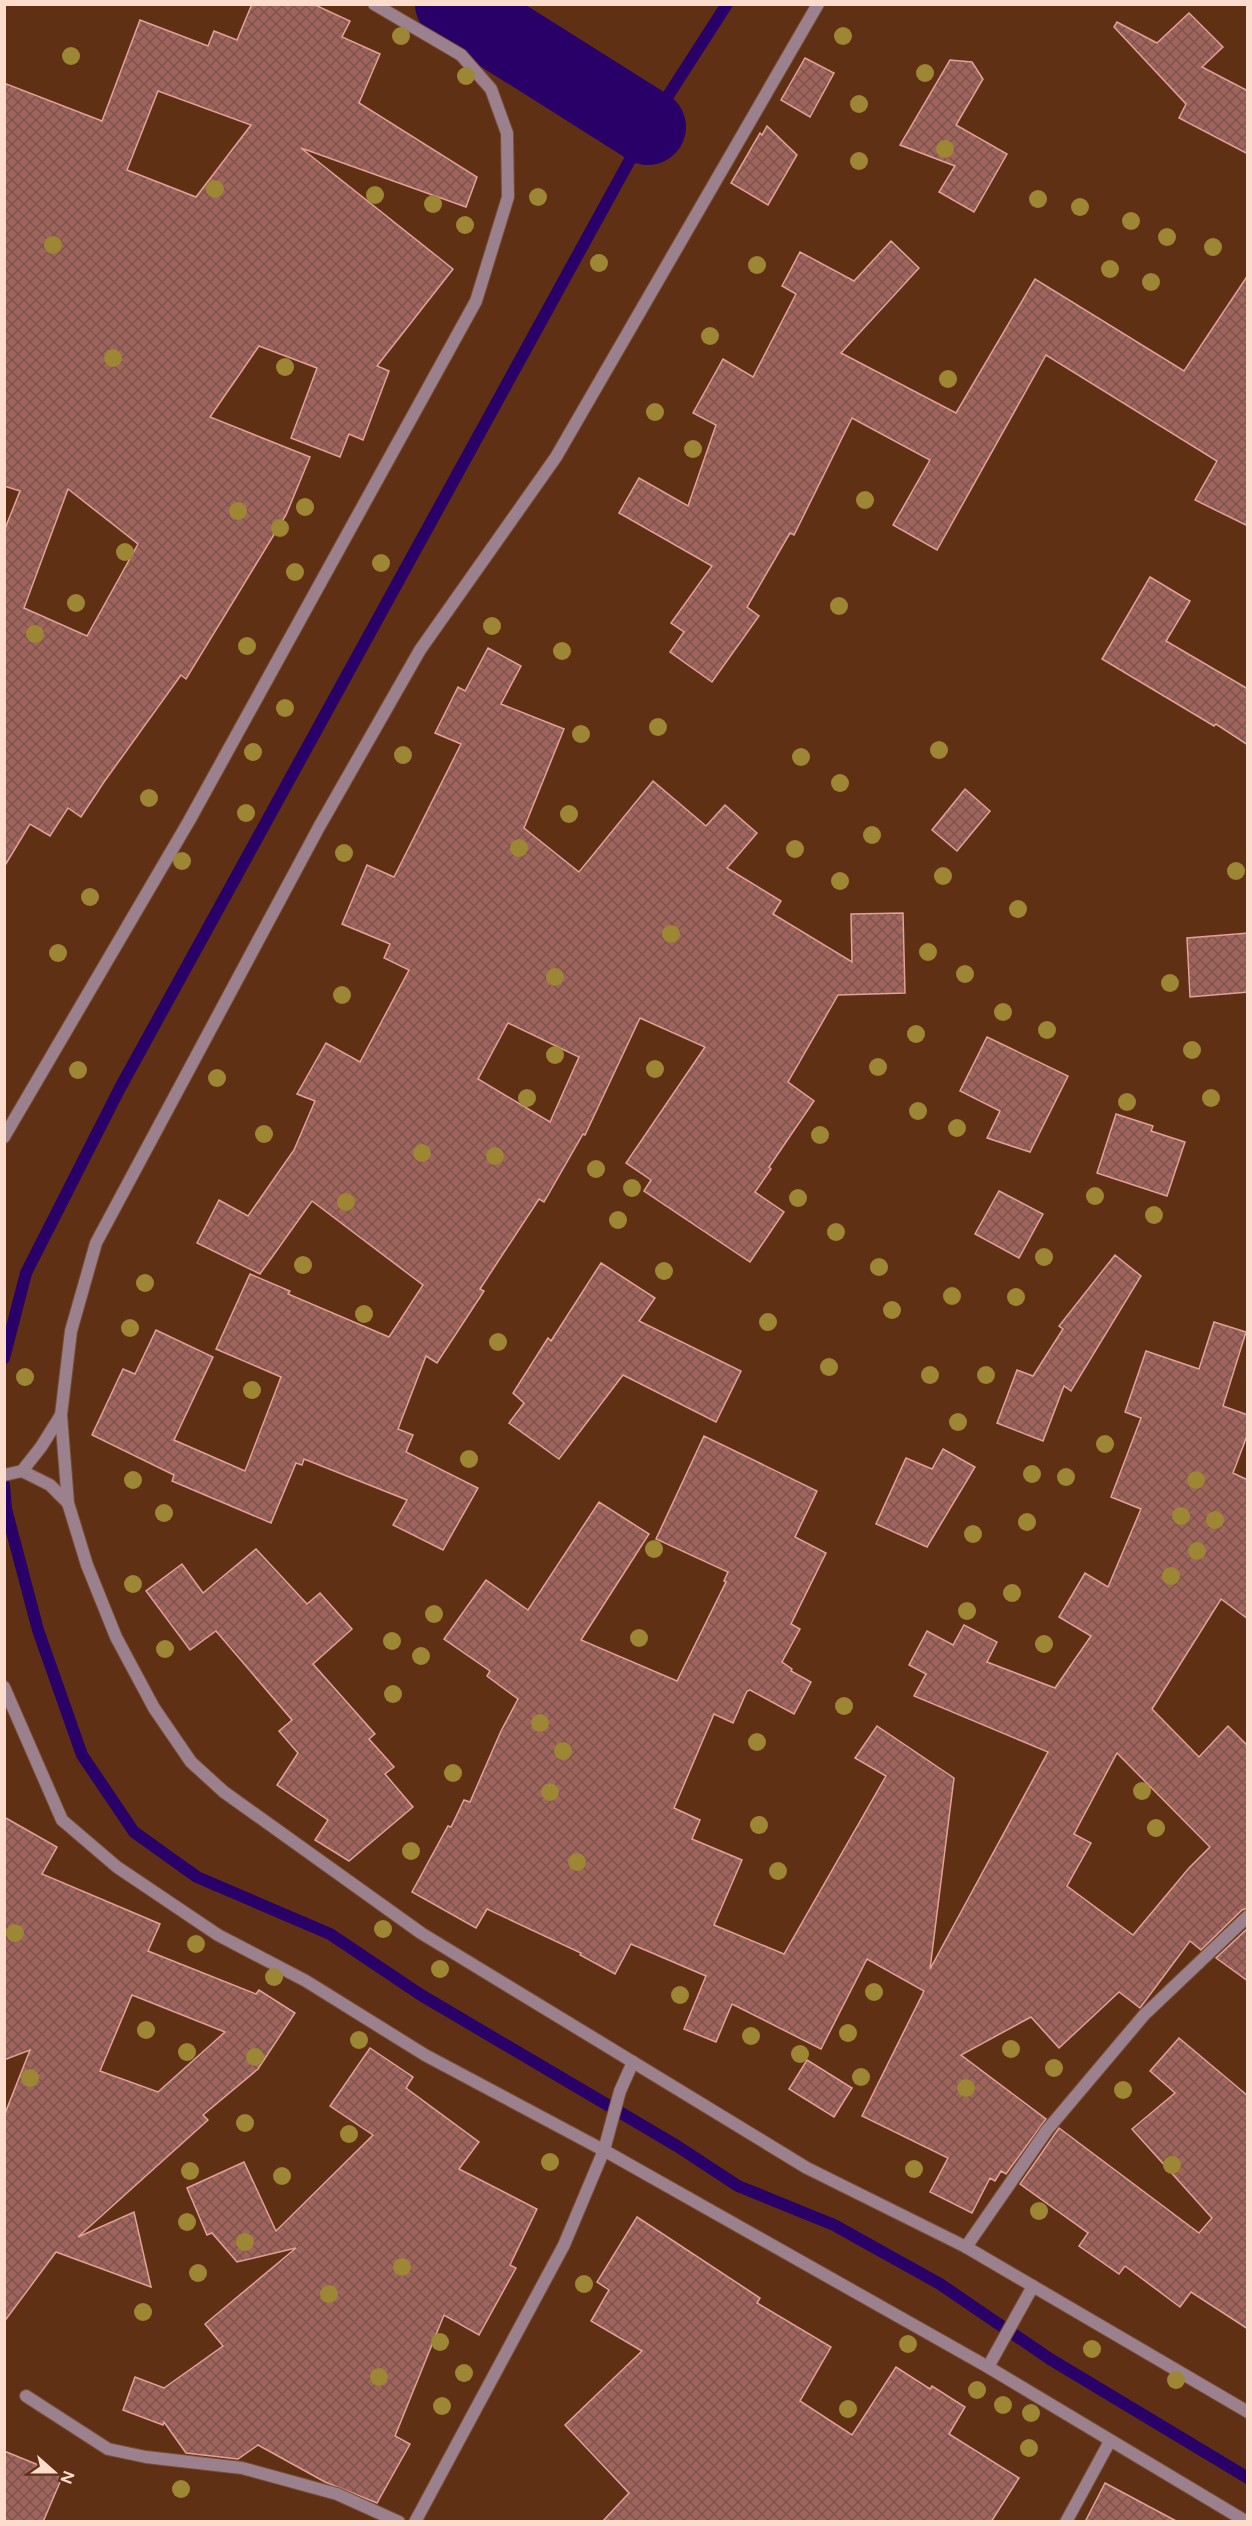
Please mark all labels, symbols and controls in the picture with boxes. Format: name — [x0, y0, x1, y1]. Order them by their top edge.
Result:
north arrow — [24, 2442, 84, 2502]
text: N — [56, 2468, 79, 2486]

